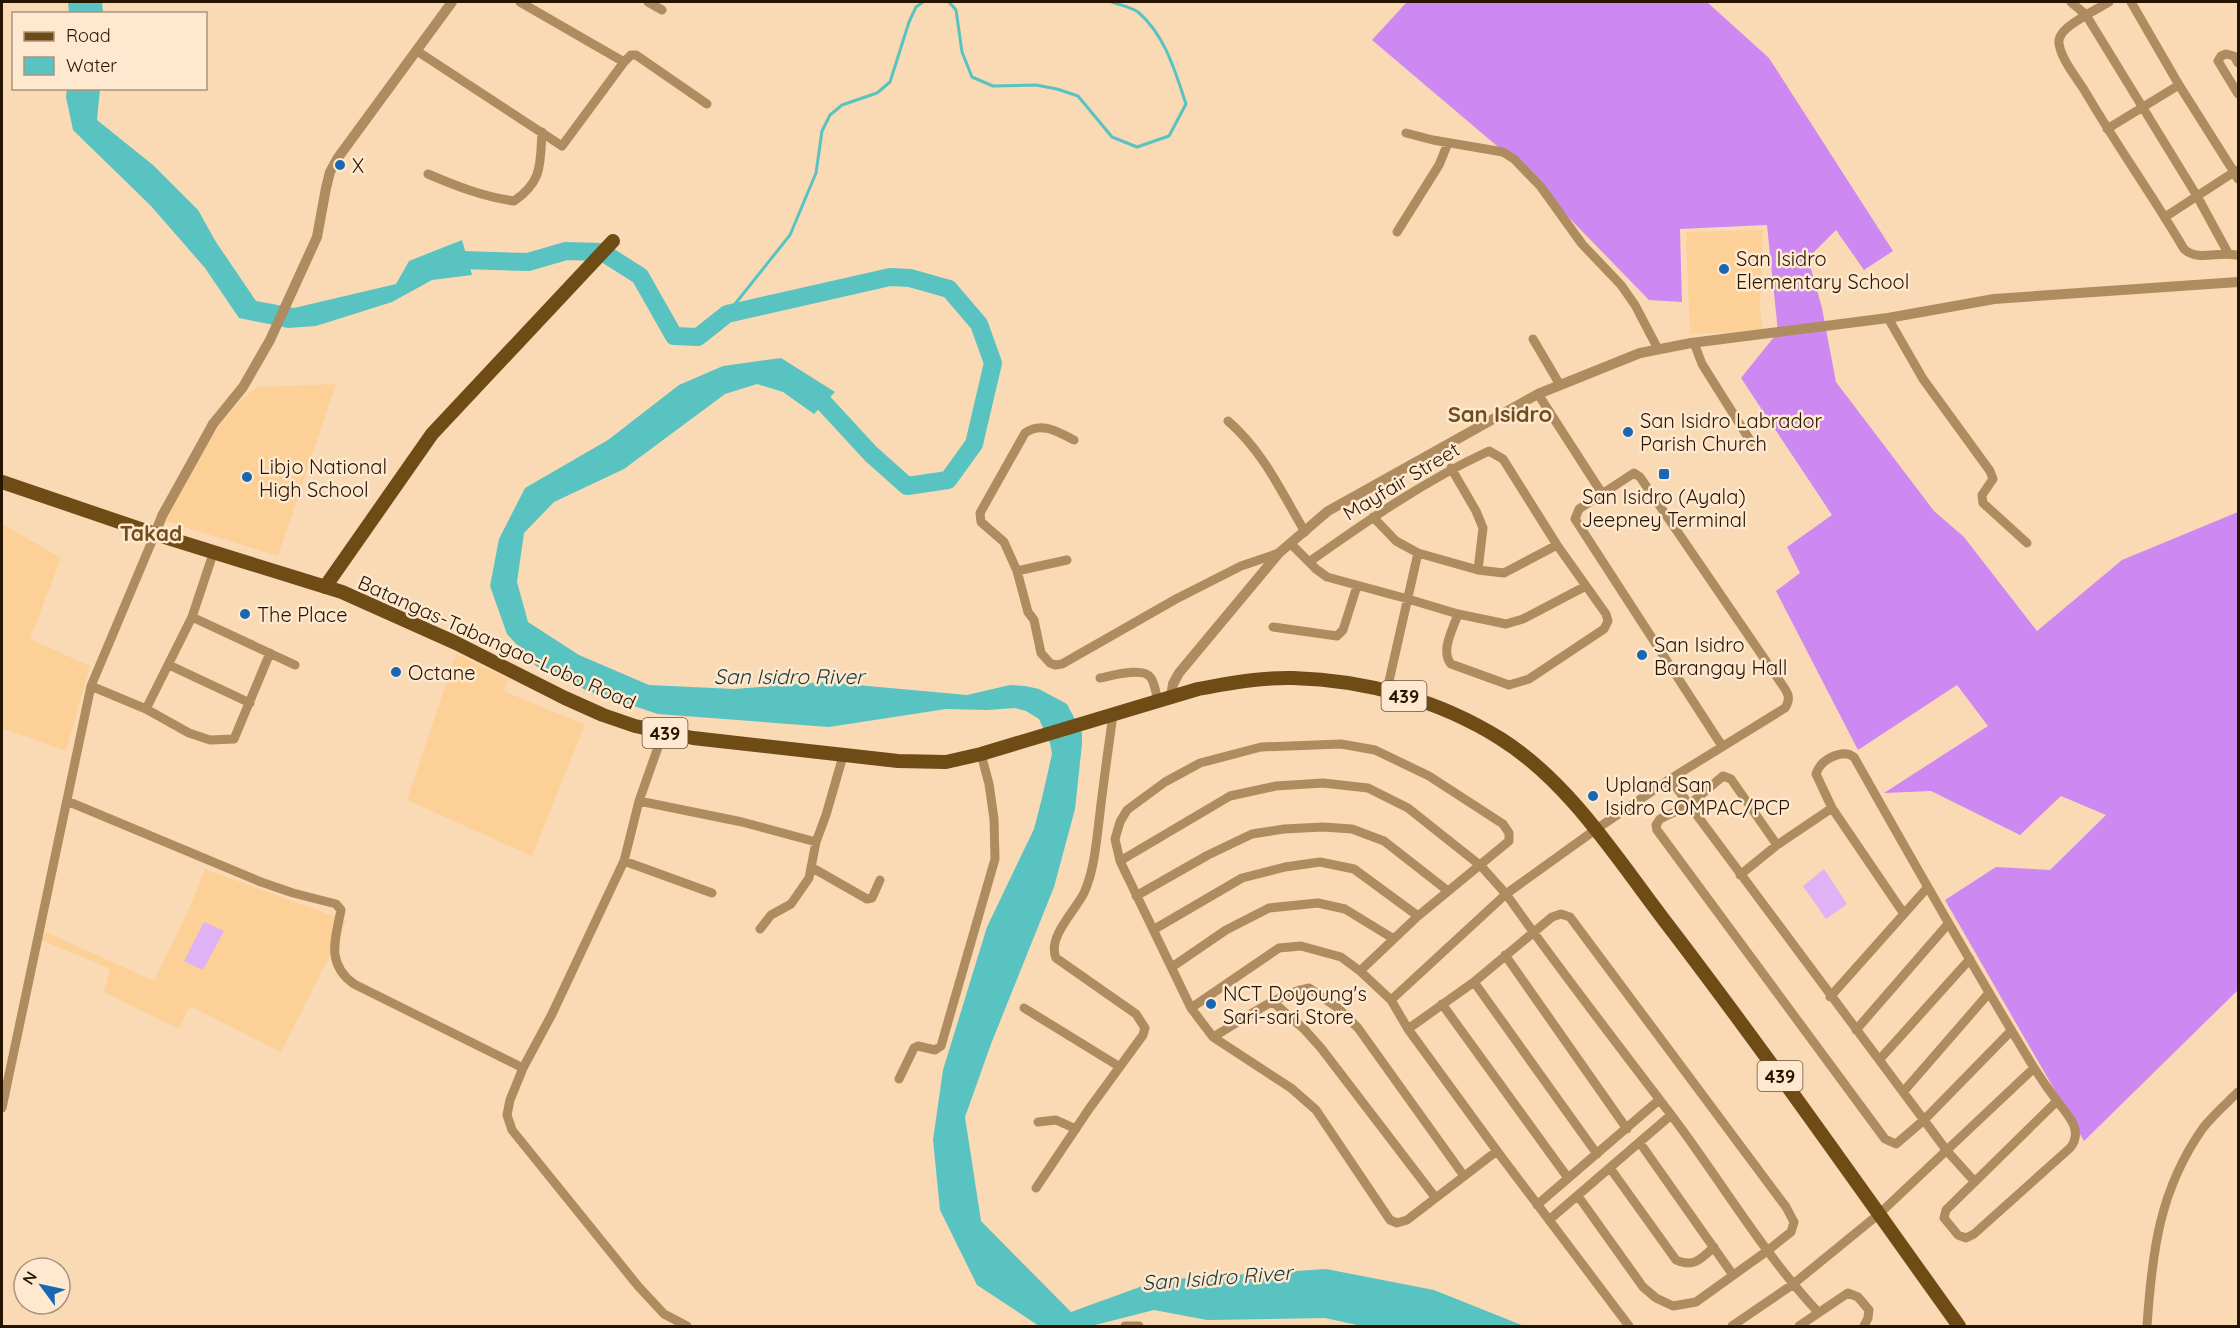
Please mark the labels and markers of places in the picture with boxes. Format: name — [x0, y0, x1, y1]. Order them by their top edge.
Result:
place label: X — [352, 153, 364, 178]
marker: X — [333, 158, 347, 172]
place label: San Isidro Elementary School — [1736, 246, 1909, 294]
marker: San Isidro Elementary School — [1717, 262, 1731, 276]
place label: San Isidro Labrador Parish Church — [1640, 408, 1823, 456]
marker: San Isidro Labrador Parish Church — [1621, 425, 1635, 439]
place label: Libjo National High School — [259, 454, 387, 502]
marker: San Isidro (Ayala) Jeepney Terminal — [1657, 467, 1671, 481]
marker: Libjo National High School — [240, 470, 254, 484]
place label: San Isidro (Ayala) Jeepney Terminal — [1581, 484, 1747, 532]
place label: The Place — [257, 602, 348, 627]
marker: The Place — [238, 607, 252, 621]
place label: San Isidro Barangay Hall — [1654, 632, 1787, 680]
marker: San Isidro Barangay Hall — [1635, 648, 1649, 662]
place label: Octane — [408, 660, 476, 685]
marker: Octane — [389, 665, 403, 679]
place label: Upland San Isidro COMPAC/PCP — [1605, 772, 1790, 820]
marker: Upland San Isidro COMPAC/PCP — [1586, 789, 1600, 803]
place label: NCT Doyoung's Sari-sari Store — [1223, 981, 1367, 1029]
marker: NCT Doyoung's Sari-sari Store — [1204, 997, 1218, 1011]

